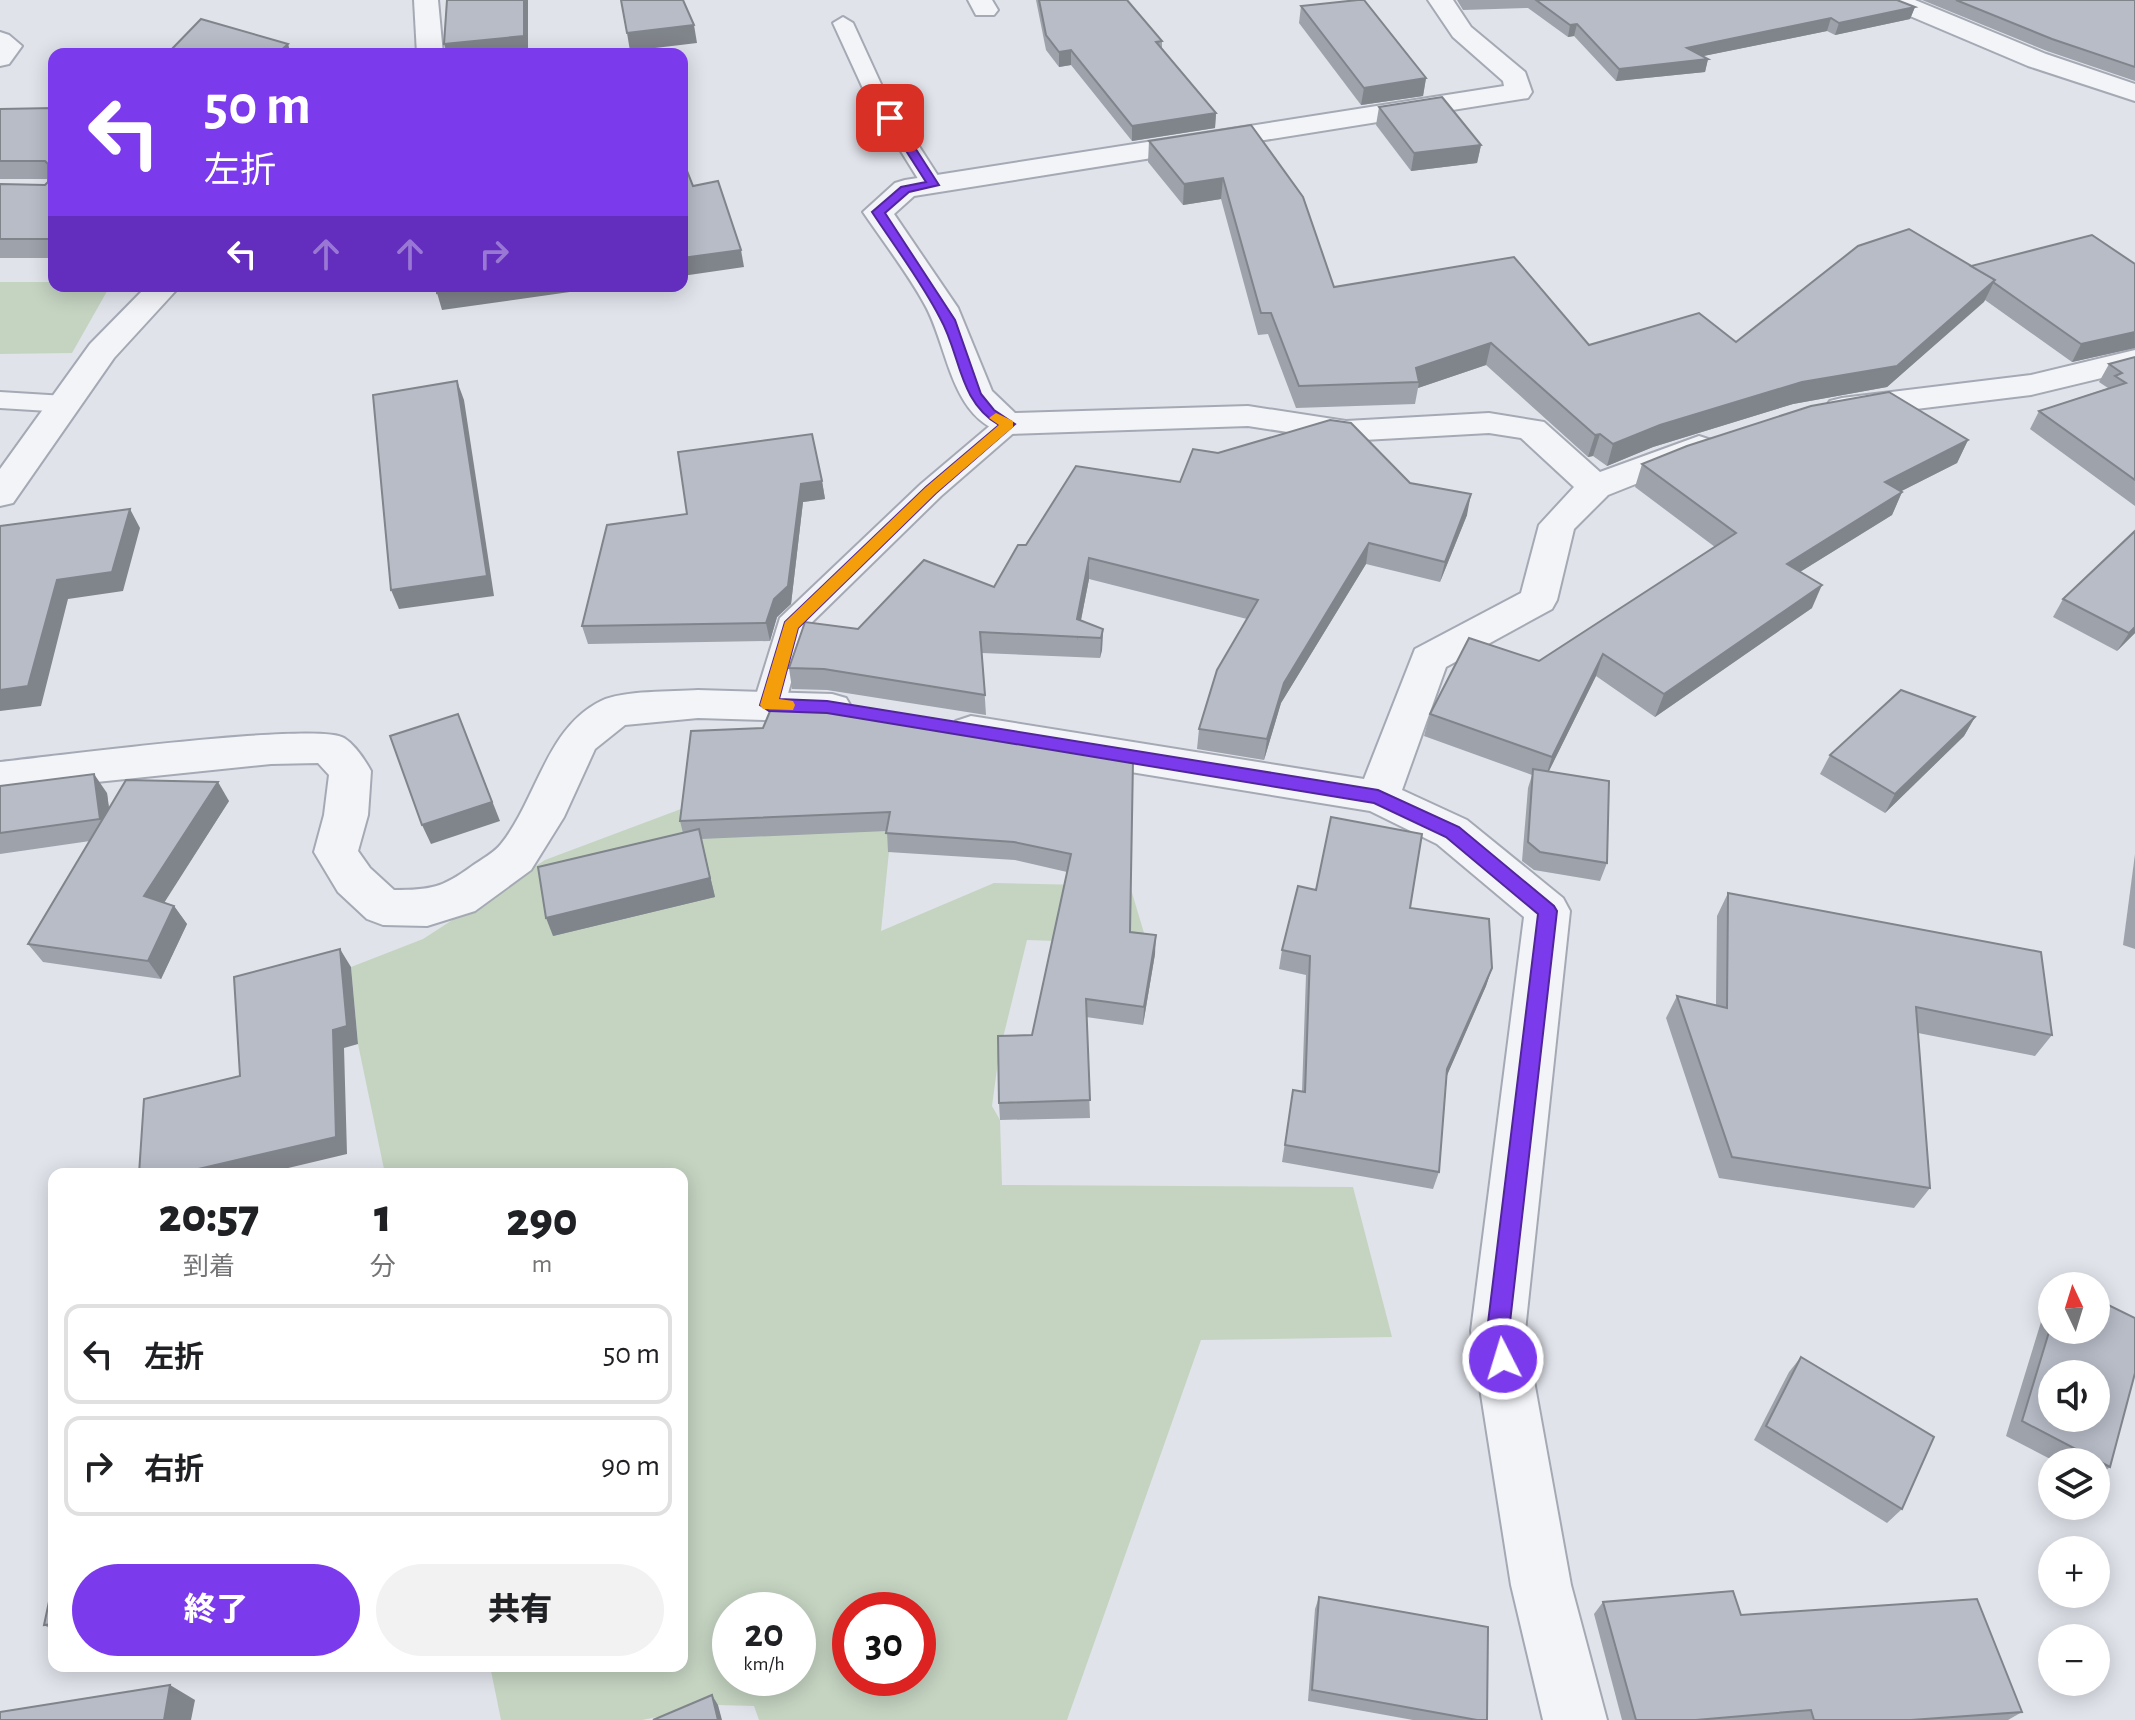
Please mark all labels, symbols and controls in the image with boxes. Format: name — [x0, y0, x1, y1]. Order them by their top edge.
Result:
text: 50 m — [204, 78, 311, 134]
icon: left — [72, 80, 176, 184]
pin — [856, 84, 924, 152]
icon: arrive — [868, 96, 912, 140]
text: 左折 — [204, 153, 276, 189]
icon: left — [220, 232, 264, 276]
icon: ahead — [304, 232, 348, 276]
icon: ahead — [388, 232, 432, 276]
icon: right — [472, 232, 516, 276]
text: 20:57 — [158, 1193, 259, 1241]
text: 1 — [374, 1193, 392, 1241]
text: 290 — [506, 1197, 578, 1245]
text: m — [532, 1251, 552, 1277]
text: 到着 — [183, 1254, 235, 1280]
text: 分 — [370, 1254, 396, 1280]
north arrow — [2038, 1272, 2110, 1344]
map controls — [2038, 1272, 2110, 1696]
position arrow — [1461, 1317, 1545, 1401]
icon: left — [76, 1332, 120, 1376]
text: 50 m — [603, 1339, 660, 1369]
text: 左折 — [144, 1343, 204, 1373]
button: sound — [2038, 1360, 2110, 1432]
icon: right — [76, 1444, 120, 1488]
button: layers — [2038, 1448, 2110, 1520]
text: 90 m — [601, 1451, 660, 1481]
text: 右折 — [144, 1455, 204, 1485]
button: + — [2038, 1536, 2110, 1608]
button: 終了 — [72, 1564, 360, 1656]
button: 共有 — [376, 1564, 664, 1656]
speed limit sign: 30 — [832, 1592, 936, 1696]
text: 20 — [744, 1614, 784, 1654]
button: − — [2038, 1624, 2110, 1696]
text: km/h — [743, 1654, 785, 1674]

